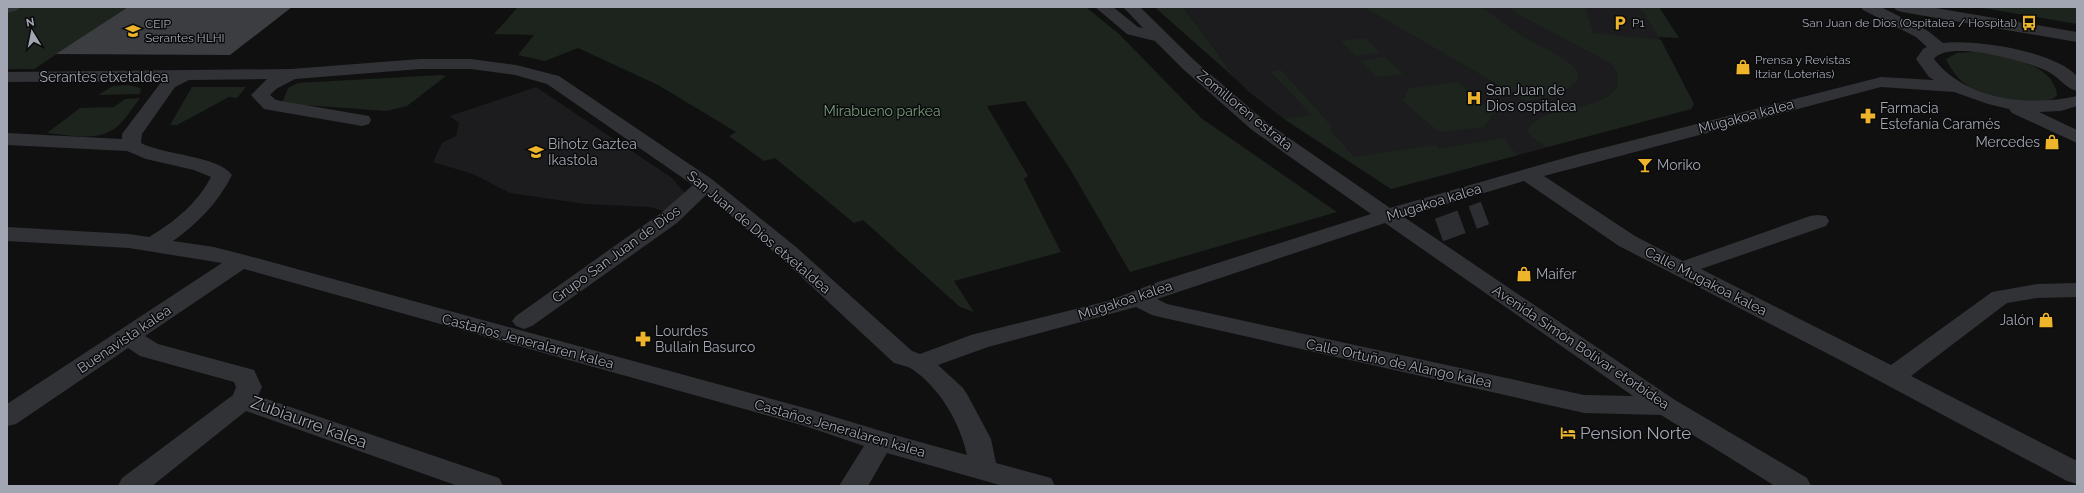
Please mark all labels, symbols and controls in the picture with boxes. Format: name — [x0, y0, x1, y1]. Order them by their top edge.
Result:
north arrow — [12, 12, 52, 52]
parking icon: P1 — [1611, 14, 1629, 32]
bus stop icon: San Juan de Dios (Ospitalea / Hospital) — [2020, 14, 2038, 32]
text: N — [25, 16, 36, 30]
place label: P1 — [1632, 16, 1645, 30]
place label: San Juan de Dios (Ospitalea / Hospital) — [1802, 16, 2017, 30]
place label: CEIP Serantes HLHI — [145, 17, 225, 45]
school or university icon: CEIP Serantes HLHI — [124, 22, 142, 40]
place label: Prensa y Revistas Itziar (Loterías) — [1755, 53, 1851, 81]
shop icon: Prensa y Revistas Itziar (Loterías) — [1734, 58, 1752, 76]
street label: Zomilloren estrata — [1194, 67, 1296, 153]
street label: Serantes etxetaldea — [40, 69, 168, 85]
place label: San Juan de Dios ospitalea — [1486, 82, 1576, 114]
hospital icon: San Juan de Dios ospitalea — [1465, 89, 1483, 107]
street label: Mugakoa kalea — [1697, 96, 1795, 136]
place label: Farmacia Estefanía Caramés — [1880, 100, 2000, 132]
park label: Mirabueno parkea — [823, 103, 941, 119]
pharmacy icon: Farmacia Estefanía Caramés — [1859, 107, 1877, 125]
shop icon: Mercedes — [2043, 133, 2061, 151]
place label: Mercedes — [1975, 134, 2040, 150]
place label: Bihotz Gaztea Ikastola — [548, 136, 637, 168]
school or university icon: Bihotz Gaztea Ikastola — [527, 143, 545, 161]
bar icon: Moriko — [1636, 156, 1654, 174]
place label: Moriko — [1657, 157, 1701, 173]
street label: San Juan de Dios etxetaldea — [684, 167, 834, 297]
street label: Mugakoa kalea — [1385, 180, 1483, 224]
street label: Grupo San Juan de Dios — [549, 202, 683, 306]
street label: Calle Mugakoa kalea — [1642, 243, 1770, 319]
shop icon: Maifer — [1515, 265, 1533, 283]
place label: Maifer — [1536, 266, 1577, 282]
street label: Mugakoa kalea — [1076, 277, 1174, 323]
street label: Avenida Simón Bolívar etorbidea — [1490, 282, 1672, 412]
street label: Buenavista kalea — [74, 302, 174, 376]
street label: Castaños Jeneralaren kalea — [440, 310, 616, 372]
shop icon: Jalón — [2037, 311, 2055, 329]
place label: Jalón — [1999, 312, 2034, 328]
place label: Lourdes Bullaín Basurco — [655, 323, 755, 355]
pharmacy icon: Lourdes Bullaín Basurco — [634, 330, 652, 348]
street label: Calle Ortuño de Alango kalea — [1305, 335, 1493, 391]
street label: Zubiaurre kalea — [248, 392, 370, 452]
street label: Castaños Jeneralaren kalea — [753, 396, 927, 460]
place label: Pension Norte — [1580, 423, 1691, 443]
hotel icon: Pension Norte — [1559, 424, 1577, 442]

